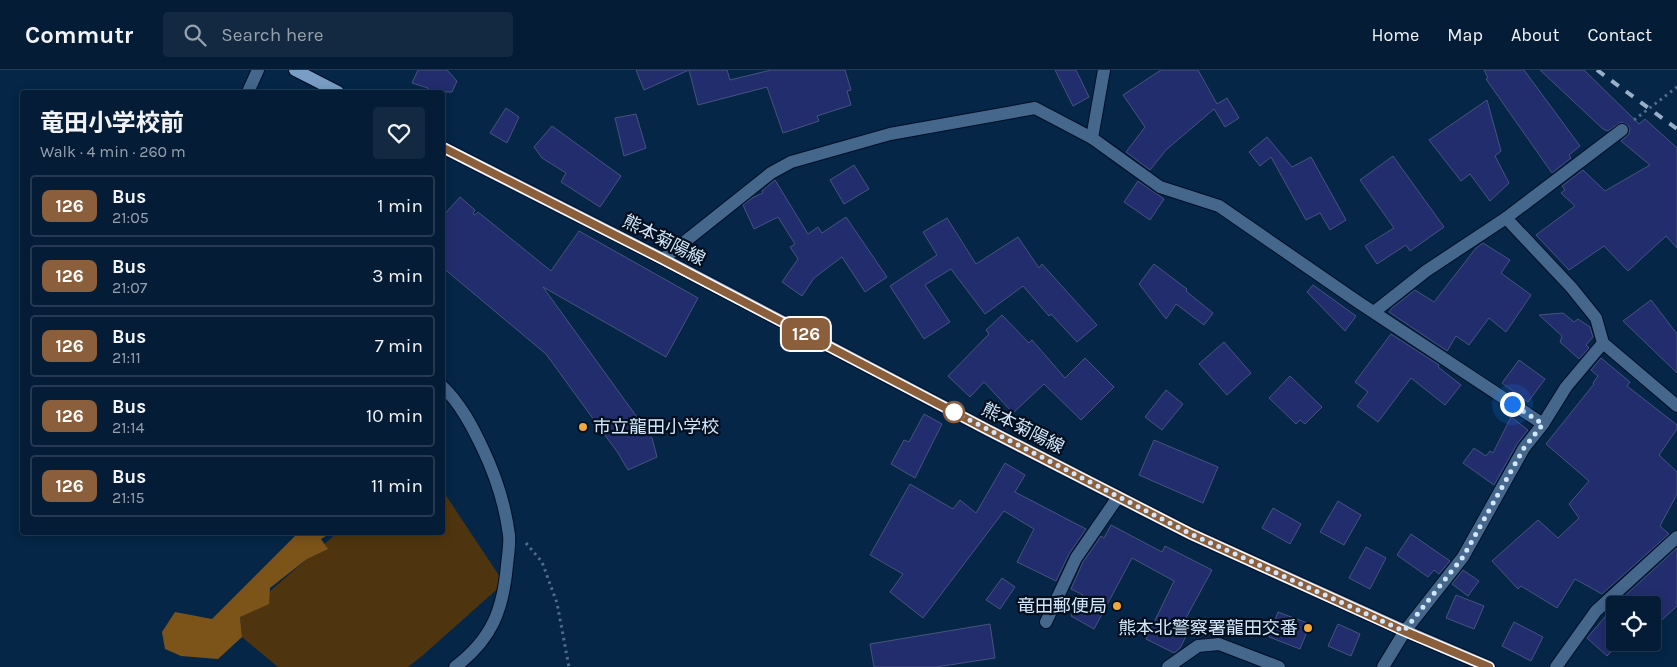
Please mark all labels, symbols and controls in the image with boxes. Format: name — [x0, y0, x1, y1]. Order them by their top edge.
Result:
search box — [163, 12, 513, 57]
text: Commutr — [25, 21, 133, 49]
icon: search — [181, 21, 209, 49]
text: Search here — [221, 24, 323, 46]
text: Home — [1371, 24, 1419, 46]
text: Map — [1447, 24, 1483, 46]
text: About — [1511, 24, 1560, 46]
text: Contact — [1588, 24, 1652, 46]
button: heart — [373, 107, 425, 159]
text: 竜田小学校前 — [40, 109, 184, 137]
text: Walk · 4 min · 260 m — [40, 142, 186, 161]
text: Bus — [112, 186, 146, 208]
text: 126 — [55, 195, 84, 217]
text: 1 min — [377, 195, 423, 217]
text: 21:05 — [112, 208, 149, 227]
street label: 熊本菊陽線 — [619, 210, 709, 270]
text: Bus — [112, 256, 146, 278]
text: 126 — [55, 265, 84, 287]
text: 3 min — [372, 265, 423, 287]
text: 21:07 — [112, 278, 147, 297]
line badge: 126 — [777, 318, 835, 350]
text: 126 — [792, 323, 820, 345]
text: Bus — [112, 326, 146, 348]
text: 126 — [55, 335, 84, 357]
text: 7 min — [375, 335, 423, 357]
text: 21:11 — [112, 348, 141, 367]
your location — [1500, 392, 1525, 417]
text: Bus — [112, 396, 146, 418]
street label: 熊本菊陽線 — [978, 398, 1068, 458]
unlabelled marker — [943, 401, 965, 423]
text: 126 — [55, 405, 84, 427]
text: 10 min — [366, 405, 423, 427]
place label: 市立龍田小学校 — [593, 416, 719, 438]
text: 21:14 — [112, 418, 144, 437]
marker: 市立龍田小学校 — [577, 421, 589, 433]
text: Bus — [112, 466, 146, 488]
text: 126 — [55, 475, 84, 497]
text: 11 min — [371, 475, 423, 497]
text: 21:15 — [112, 488, 145, 507]
place label: 竜田郵便局 — [1017, 595, 1107, 617]
map controls — [1606, 596, 1661, 651]
button: locate — [1606, 596, 1661, 651]
marker: 竜田郵便局 — [1111, 600, 1123, 612]
place label: 熊本北警察署龍田交番 — [1118, 617, 1298, 639]
marker: 熊本北警察署龍田交番 — [1302, 622, 1314, 634]

